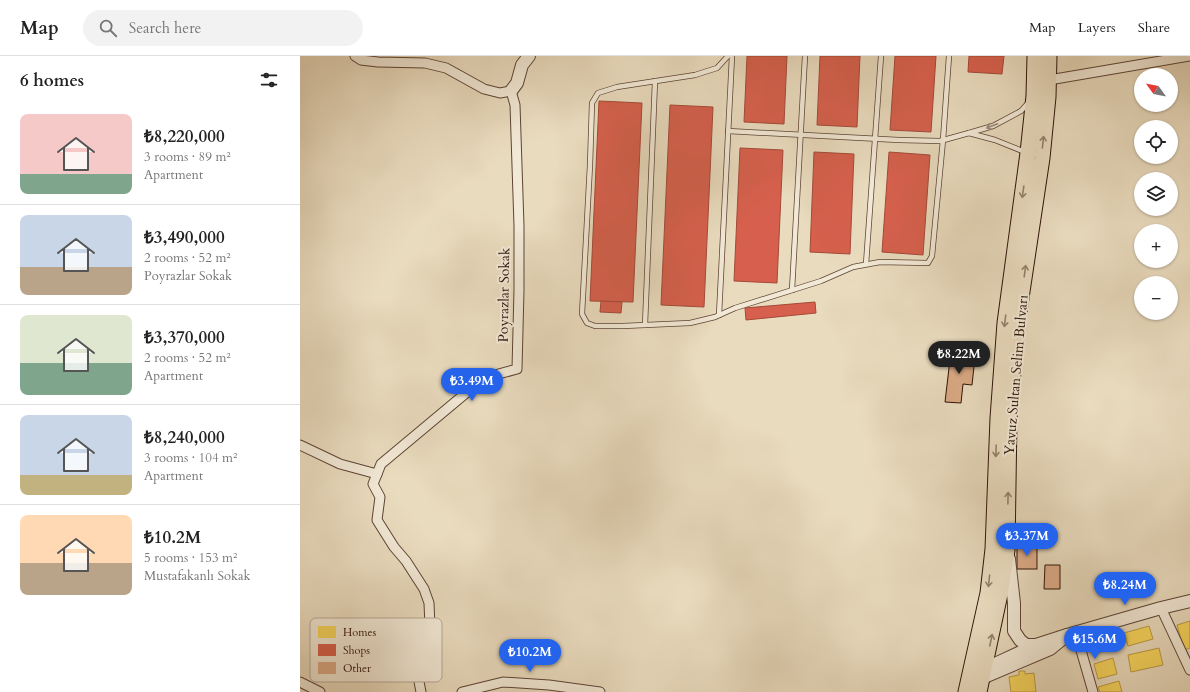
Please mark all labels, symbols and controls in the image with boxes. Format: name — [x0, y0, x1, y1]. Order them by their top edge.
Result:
search box — [83, 10, 363, 46]
text: Map — [20, 15, 59, 41]
icon: search — [97, 17, 119, 39]
text: Search here — [129, 18, 201, 38]
text: Map — [1029, 18, 1056, 37]
text: Layers — [1078, 18, 1116, 37]
text: Share — [1138, 18, 1170, 37]
north arrow — [1134, 68, 1178, 112]
map controls — [1134, 68, 1178, 320]
text: 6 homes — [20, 69, 84, 92]
icon: filters — [258, 69, 280, 91]
button: locate — [1134, 120, 1178, 164]
one-way arrow — [986, 123, 998, 131]
text: ₺8,220,000 — [144, 125, 225, 148]
icon: home — [52, 130, 100, 178]
one-way arrow — [1040, 136, 1047, 149]
text: 3 rooms · 89 m² — [144, 148, 231, 166]
text: Apartment — [144, 166, 203, 184]
button: layers — [1134, 172, 1178, 216]
one-way arrow — [1019, 185, 1027, 198]
button: + — [1134, 224, 1178, 268]
text: ₺3,490,000 — [144, 226, 225, 249]
icon: home — [52, 231, 100, 279]
street label: Poyrazlar Sokak — [494, 247, 514, 343]
text: 2 rooms · 52 m² — [144, 249, 231, 267]
one-way arrow — [1021, 265, 1029, 278]
text: Poyrazlar Sokak — [144, 267, 232, 285]
button: − — [1134, 276, 1178, 320]
street label: Yavuz Sultan Selim Bulvarı — [1000, 294, 1032, 456]
one-way arrow — [1001, 314, 1009, 327]
text: ₺3,370,000 — [144, 326, 225, 349]
icon: home — [52, 331, 100, 379]
pin: ₺8.22M — [926, 341, 992, 375]
text: ₺8.22M — [937, 345, 981, 363]
text: 2 rooms · 52 m² — [144, 349, 231, 367]
text: Apartment — [144, 367, 203, 385]
pin: ₺3.49M — [439, 368, 505, 402]
text: ₺3.49M — [450, 372, 494, 390]
text: ₺8,240,000 — [144, 426, 225, 449]
icon: home — [52, 431, 100, 479]
one-way arrow — [993, 444, 1000, 457]
text: 3 rooms · 104 m² — [144, 449, 237, 467]
text: Apartment — [144, 467, 203, 485]
one-way arrow — [1004, 492, 1012, 505]
pin: ₺3.37M — [994, 523, 1060, 557]
text: ₺10.2M — [144, 526, 201, 549]
text: ₺3.37M — [1005, 527, 1049, 545]
icon: home — [52, 531, 100, 579]
text: 5 rooms · 153 m² — [144, 549, 237, 567]
text: Mustafakanlı Sokak — [144, 567, 251, 585]
pin: ₺8.24M — [1092, 572, 1158, 606]
one-way arrow — [985, 574, 993, 587]
text: ₺8.24M — [1103, 576, 1147, 594]
legend — [310, 618, 442, 682]
text: Homes — [343, 625, 376, 640]
pin: ₺15.6M — [1062, 626, 1128, 660]
text: ₺15.6M — [1073, 630, 1117, 648]
one-way arrow — [987, 634, 995, 647]
pin: ₺10.2M — [497, 639, 563, 673]
text: Shops — [343, 643, 370, 658]
text: ₺10.2M — [508, 643, 552, 661]
text: Other — [343, 661, 372, 676]

